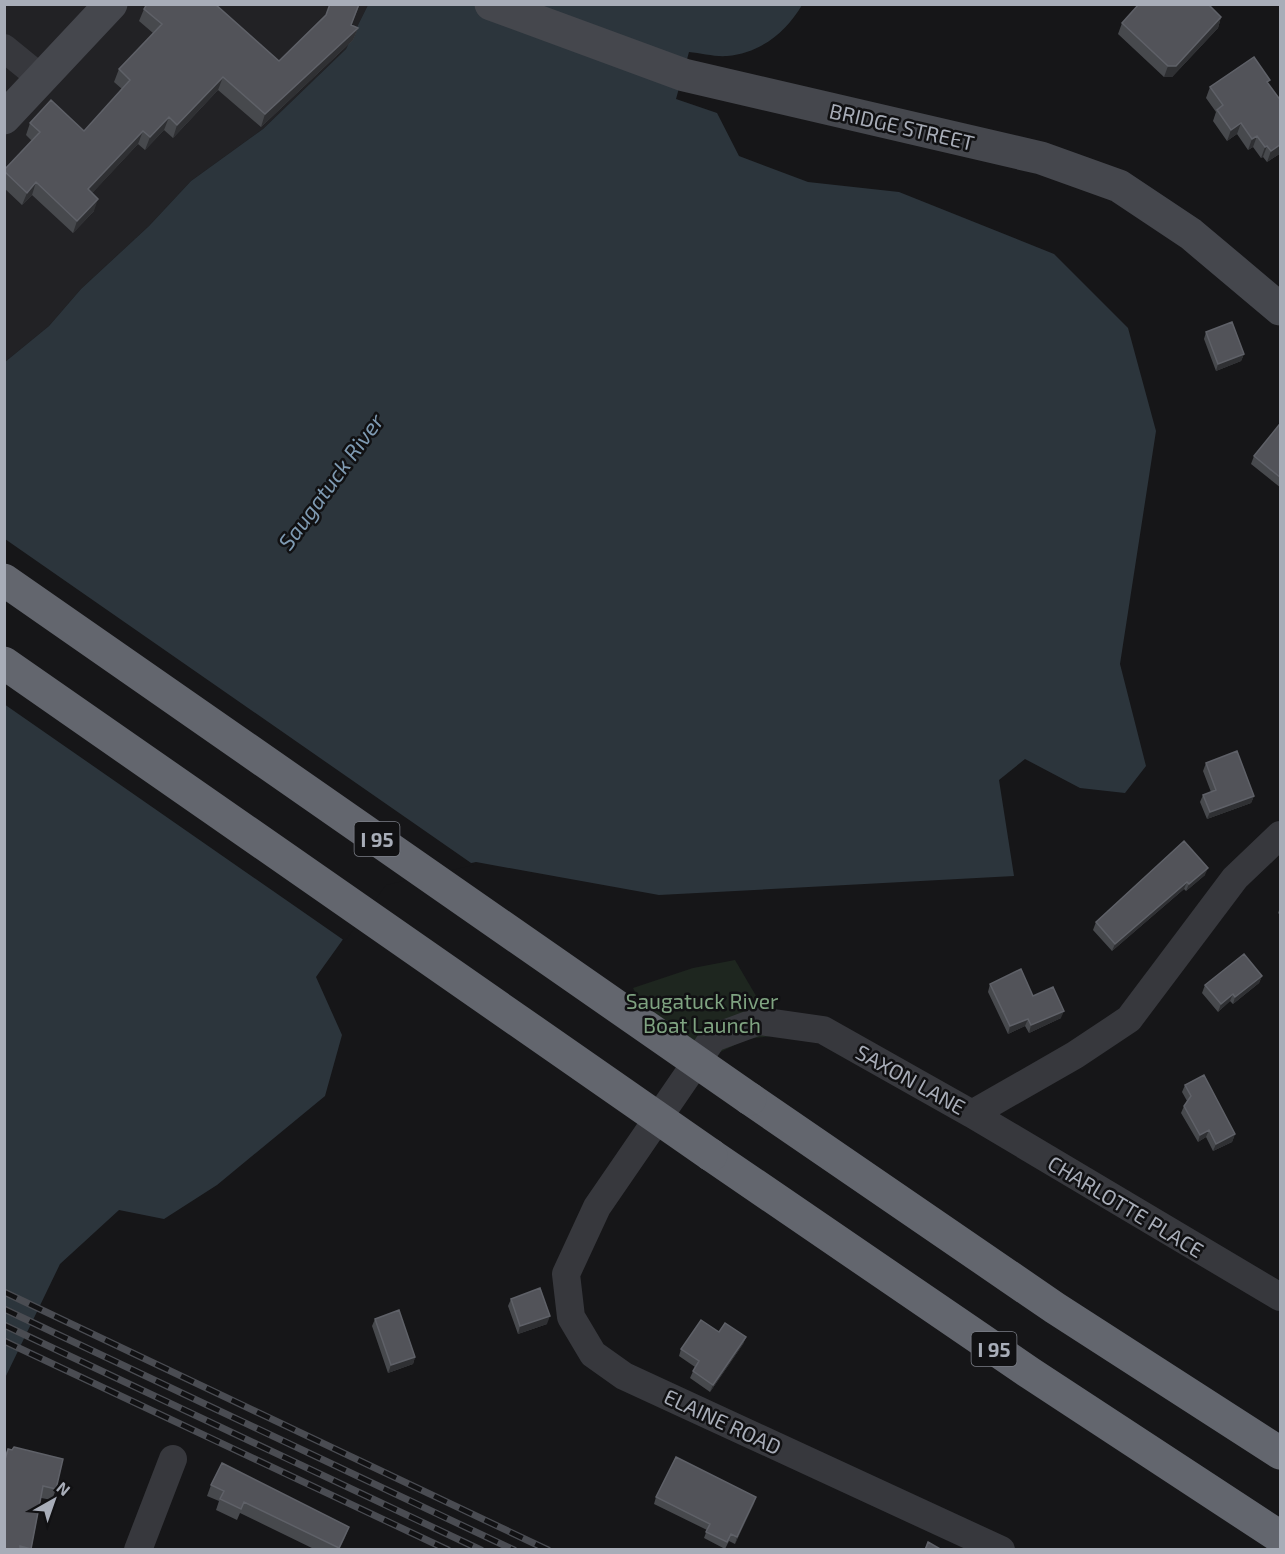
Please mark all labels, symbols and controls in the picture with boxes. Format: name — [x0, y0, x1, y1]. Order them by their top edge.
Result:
street label: BRIDGE STREET — [827, 97, 977, 155]
water label: Saugatuck River — [272, 407, 389, 554]
road number: I 95 — [354, 822, 400, 856]
park label: Saugatuck River Boat Launch — [626, 988, 779, 1037]
street label: SAXON LANE — [852, 1039, 970, 1119]
street label: CHARLOTTE PLACE — [1044, 1150, 1208, 1262]
road number: I 95 — [972, 1332, 1016, 1366]
street label: ELAINE ROAD — [660, 1383, 786, 1459]
north arrow — [24, 1470, 84, 1530]
text: N — [53, 1477, 74, 1499]

